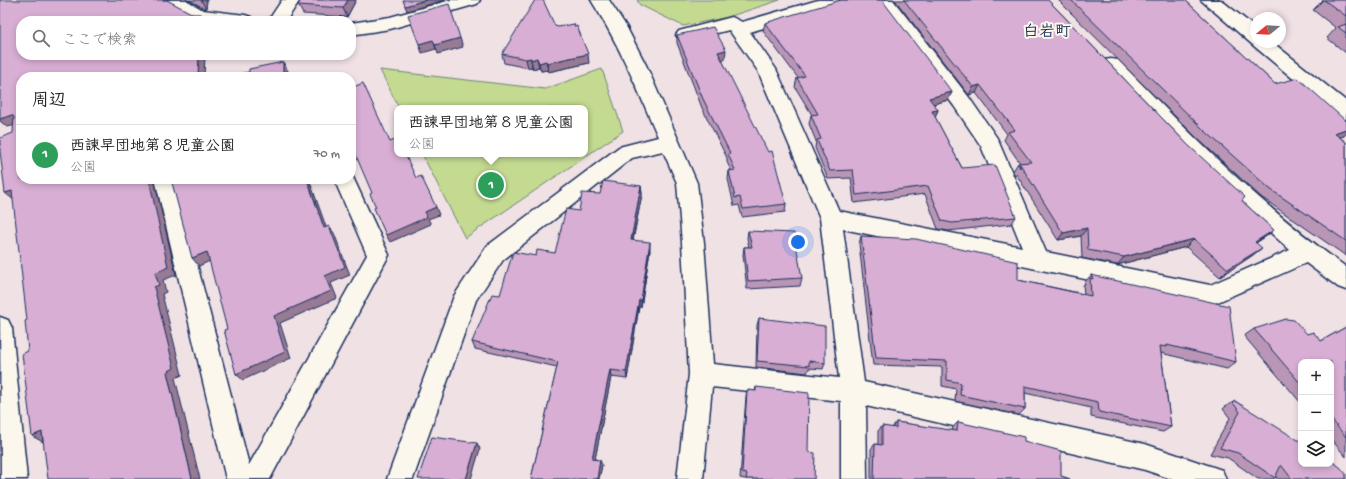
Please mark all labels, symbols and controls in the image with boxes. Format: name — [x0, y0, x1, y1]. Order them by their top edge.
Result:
north arrow — [1250, 12, 1286, 48]
search box — [16, 16, 356, 60]
district label: 白岩町 — [1023, 23, 1071, 43]
icon: search — [30, 27, 52, 49]
text: ここで検索 — [62, 32, 137, 50]
text: 周辺 — [32, 92, 66, 112]
popup — [394, 105, 588, 157]
text: 西諫早団地第８児童公園 — [408, 115, 574, 133]
text: 西諫早団地第８児童公園 — [70, 138, 235, 156]
text: 公園 — [408, 138, 435, 153]
text: 1 — [42, 147, 48, 162]
text: 70 m — [314, 147, 340, 162]
text: 公園 — [70, 161, 96, 176]
pin: 1 — [478, 170, 504, 200]
your location — [788, 232, 808, 252]
map controls — [1298, 359, 1334, 467]
button: + — [1298, 359, 1334, 395]
button: − — [1298, 395, 1334, 431]
button: layers — [1298, 431, 1334, 467]

